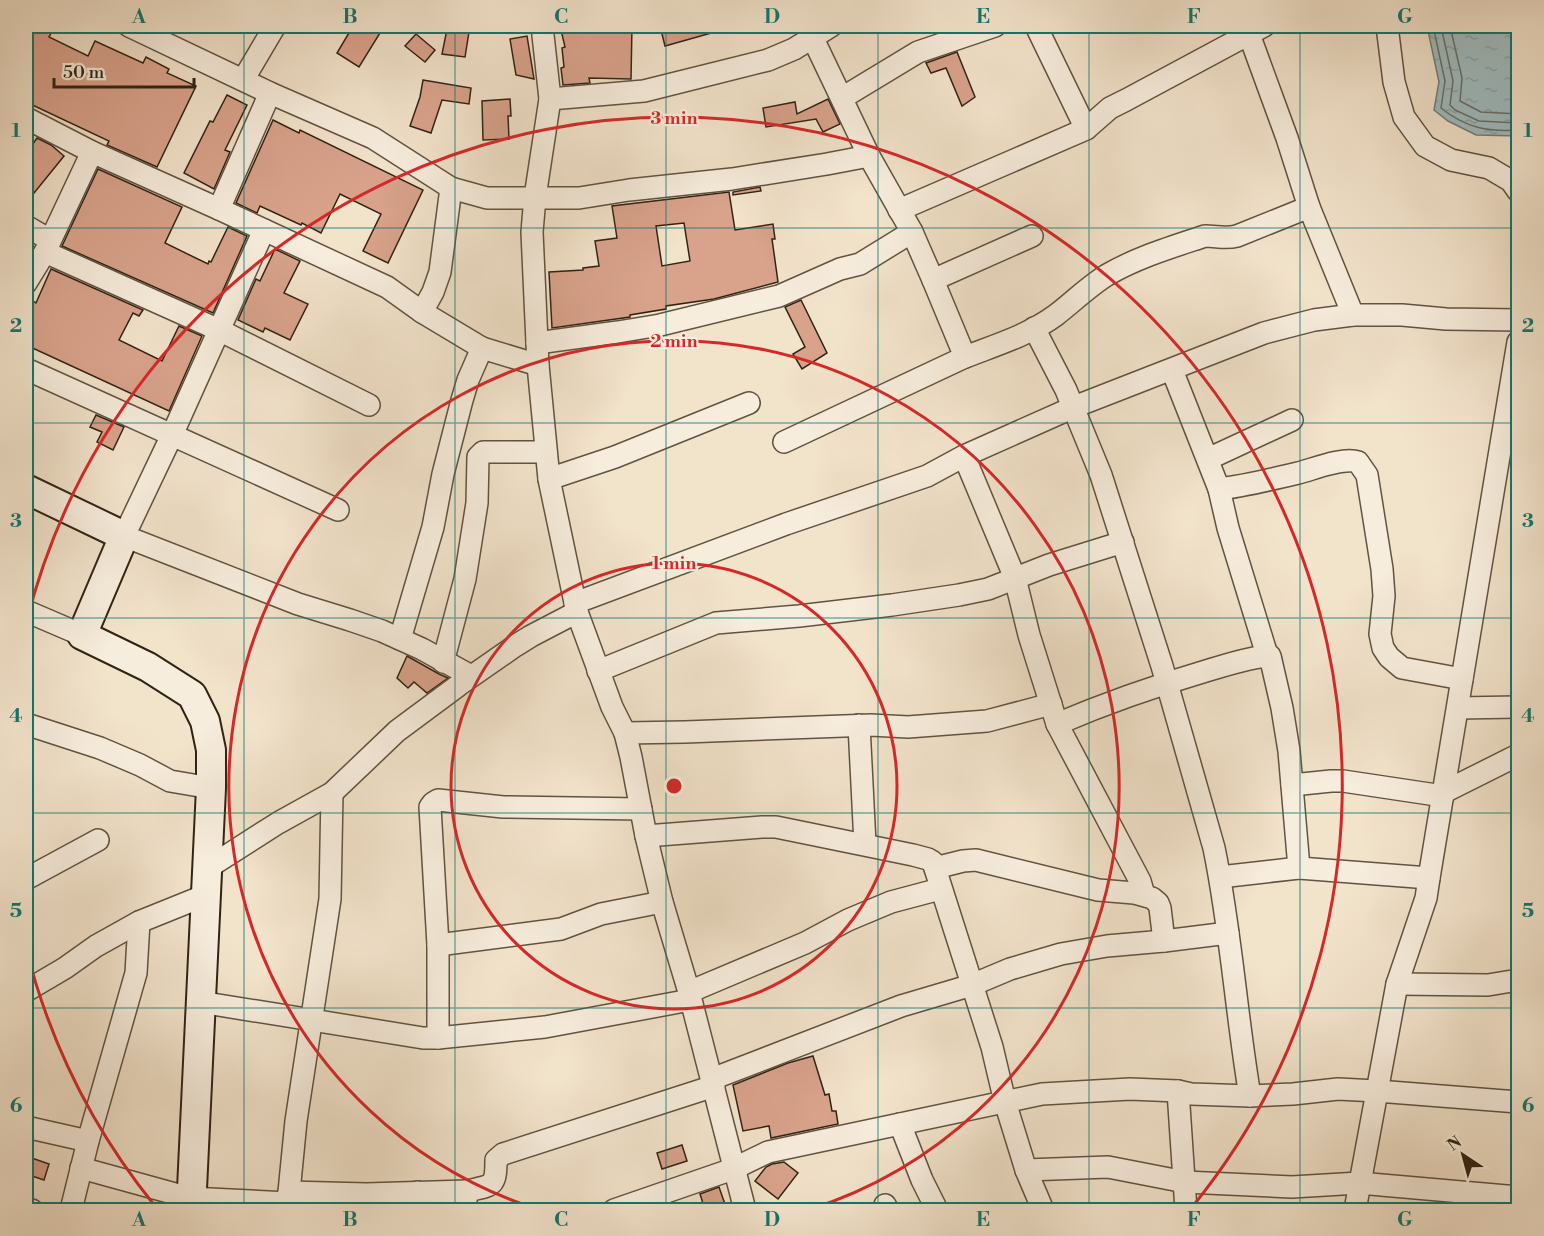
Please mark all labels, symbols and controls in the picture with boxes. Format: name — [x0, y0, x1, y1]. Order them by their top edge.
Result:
text: A — [131, 5, 147, 30]
text: B — [342, 5, 358, 30]
text: C — [554, 5, 568, 30]
text: D — [764, 5, 780, 30]
text: E — [976, 5, 990, 30]
text: F — [1187, 5, 1201, 30]
text: G — [1397, 5, 1413, 30]
scale bar — [54, 51, 194, 89]
text: 50 m — [63, 61, 105, 84]
text: 3 min — [651, 107, 697, 130]
text: 1 — [11, 119, 21, 144]
text: 1 — [1523, 119, 1533, 144]
text: 2 — [10, 314, 22, 339]
text: 2 — [1522, 314, 1534, 339]
text: 2 min — [650, 330, 698, 353]
text: 3 — [10, 509, 22, 534]
text: 3 — [1522, 509, 1534, 534]
text: 1 min — [652, 552, 696, 575]
text: 4 — [9, 704, 23, 729]
text: 4 — [1521, 704, 1535, 729]
centre of rings — [664, 776, 684, 796]
text: 5 — [10, 899, 22, 924]
text: 5 — [1522, 899, 1534, 924]
text: 6 — [10, 1094, 23, 1119]
text: 6 — [1522, 1094, 1535, 1119]
north arrow — [1433, 1125, 1493, 1185]
text: N — [1444, 1132, 1466, 1155]
text: A — [131, 1208, 147, 1233]
text: B — [342, 1208, 358, 1233]
text: C — [554, 1208, 568, 1233]
text: D — [764, 1208, 780, 1233]
text: E — [976, 1208, 990, 1233]
text: F — [1187, 1208, 1201, 1233]
text: G — [1397, 1208, 1413, 1233]

